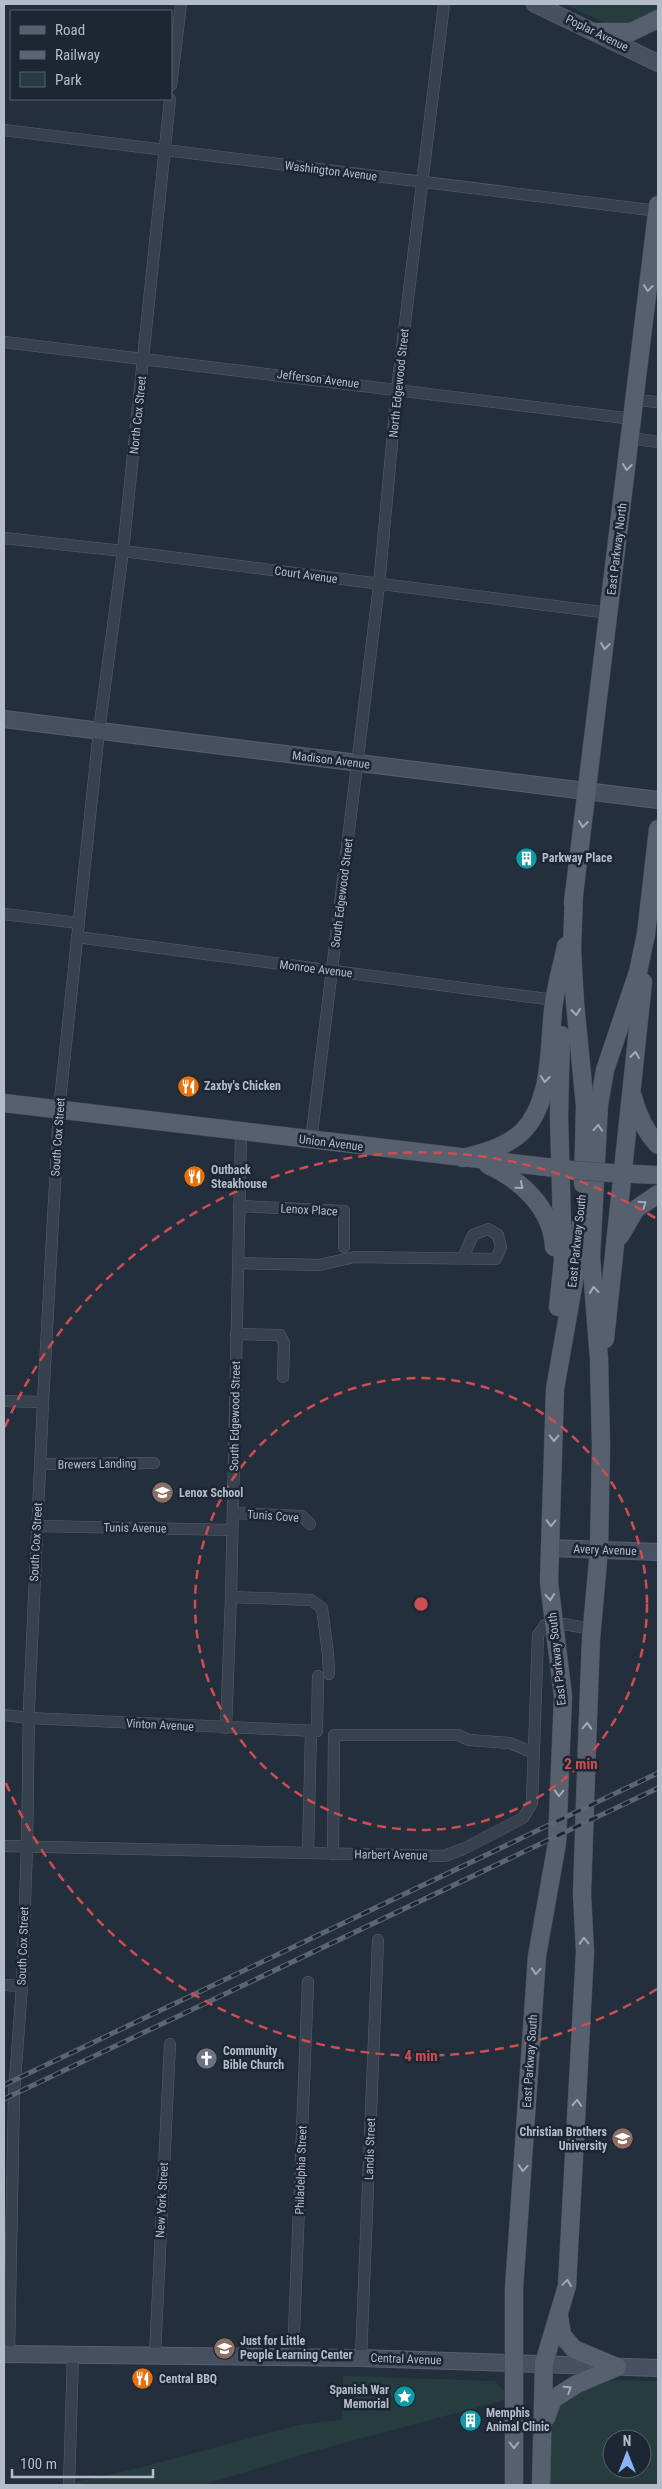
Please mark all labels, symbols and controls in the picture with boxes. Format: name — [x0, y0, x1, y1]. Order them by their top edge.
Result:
legend — [10, 10, 172, 100]
street label: Poplar Avenue — [563, 12, 631, 54]
text: Road — [55, 21, 85, 39]
text: Railway — [55, 46, 100, 64]
text: Park — [55, 71, 82, 89]
street label: Washington Avenue — [284, 158, 378, 184]
one-way arrow — [643, 285, 654, 293]
street label: North Edgewood Street — [386, 327, 412, 438]
street label: Jefferson Avenue — [276, 367, 360, 391]
street label: North Cox Street — [127, 375, 149, 455]
one-way arrow — [622, 463, 633, 471]
street label: East Parkway North — [604, 502, 630, 596]
street label: Court Avenue — [274, 564, 339, 586]
one-way arrow — [600, 642, 611, 650]
street label: Madison Avenue — [291, 748, 371, 772]
one-way arrow — [578, 821, 589, 829]
street label: South Edgewood Street — [328, 837, 356, 949]
building icon: Parkway Place — [514, 846, 538, 870]
place label: Parkway Place — [542, 851, 612, 865]
street label: Monroe Avenue — [279, 958, 354, 980]
one-way arrow — [570, 1008, 581, 1016]
one-way arrow — [629, 1051, 640, 1059]
restaurant icon: Zaxby's Chicken — [176, 1074, 200, 1098]
one-way arrow — [540, 1076, 551, 1084]
place label: Zaxby's Chicken — [204, 1079, 281, 1093]
street label: South Cox Street — [48, 1097, 68, 1177]
one-way arrow — [592, 1123, 603, 1131]
street label: Union Avenue — [298, 1132, 364, 1154]
place label: Outback Steakhouse — [211, 1163, 268, 1191]
restaurant icon: Outback Steakhouse — [183, 1165, 207, 1189]
one-way arrow — [514, 1180, 523, 1189]
street label: East Parkway South — [565, 1194, 589, 1288]
one-way arrow — [638, 1201, 647, 1211]
street label: Lenox Place — [280, 1202, 338, 1219]
one-way arrow — [588, 1285, 599, 1293]
street label: South Edgewood Street — [227, 1360, 243, 1471]
one-way arrow — [549, 1434, 559, 1442]
street label: Brewers Landing — [58, 1456, 137, 1472]
school or university icon: Lenox School — [151, 1481, 175, 1505]
place label: Lenox School — [179, 1486, 243, 1500]
street label: South Cox Street — [27, 1502, 45, 1582]
street label: Tunis Cove — [247, 1507, 300, 1525]
one-way arrow — [546, 1519, 557, 1527]
street label: Tunis Avenue — [103, 1520, 167, 1536]
street label: Avery Avenue — [573, 1542, 637, 1558]
one-way arrow — [545, 1593, 556, 1601]
centre of rings — [412, 1595, 430, 1613]
street label: East Parkway South — [545, 1612, 569, 1706]
street label: Vinton Avenue — [126, 1716, 195, 1734]
one-way arrow — [582, 1722, 593, 1730]
text: 2 min — [564, 1755, 598, 1773]
one-way arrow — [553, 1789, 564, 1797]
street label: Harbert Avenue — [354, 1847, 428, 1863]
street label: South Cox Street — [15, 1906, 31, 1986]
one-way arrow — [579, 1937, 590, 1945]
one-way arrow — [531, 1968, 542, 1976]
street label: East Parkway South — [520, 2014, 540, 2108]
place label: Community Bible Church — [223, 2044, 284, 2072]
church icon: Community Bible Church — [195, 2046, 219, 2070]
text: 4 min — [404, 2047, 438, 2065]
one-way arrow — [571, 2099, 582, 2107]
street label: Landis Street — [362, 2117, 378, 2180]
street label: Philadelphia Street — [292, 2125, 310, 2215]
place label: Christian Brothers University — [520, 2125, 608, 2153]
school or university icon: Christian Brothers University — [611, 2127, 635, 2151]
street label: New York Street — [153, 2161, 171, 2238]
one-way arrow — [517, 2165, 528, 2173]
one-way arrow — [561, 2278, 571, 2287]
place label: Just for Little People Learning Center — [240, 2334, 353, 2362]
school or university icon: Just for Little People Learning Center — [212, 2336, 236, 2360]
street label: Central Avenue — [370, 2351, 442, 2367]
restaurant icon: Central BBQ — [131, 2367, 155, 2391]
place label: Central BBQ — [159, 2372, 217, 2386]
place label: Spanish War Memorial — [329, 2383, 389, 2411]
place icon: Spanish War Memorial — [393, 2385, 417, 2409]
one-way arrow — [563, 2386, 572, 2396]
place label: Memphis Animal Clinic — [486, 2406, 550, 2434]
building icon: Memphis Animal Clinic — [458, 2408, 482, 2432]
north arrow — [602, 2429, 652, 2479]
text: N — [623, 2433, 631, 2449]
one-way arrow — [508, 2442, 519, 2450]
scale bar — [12, 2446, 154, 2478]
text: 100 m — [20, 2455, 57, 2473]

